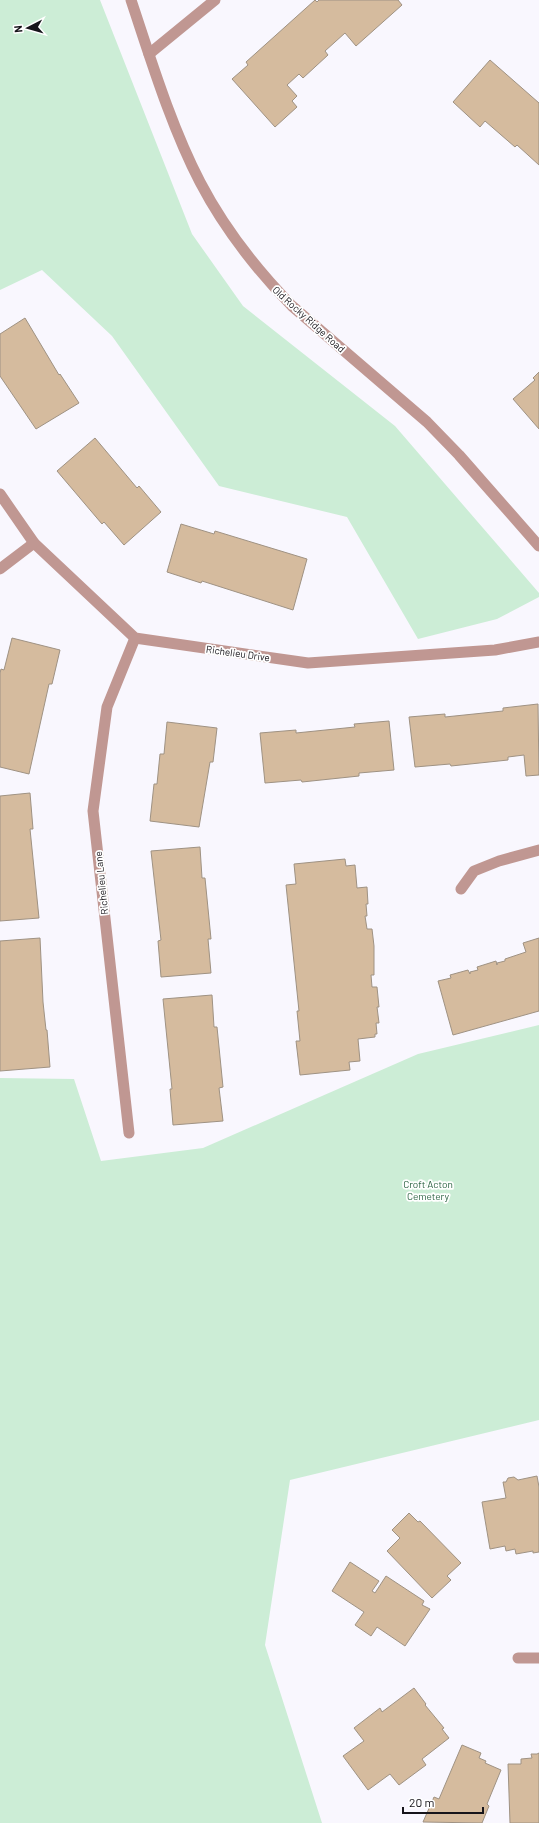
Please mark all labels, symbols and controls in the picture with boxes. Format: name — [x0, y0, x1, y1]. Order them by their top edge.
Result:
north arrow — [8, 8, 48, 48]
text: N — [11, 25, 24, 33]
street label: Old Rocky Ridge Road — [270, 283, 348, 355]
street label: Richelieu Drive — [205, 643, 271, 663]
street label: Richelieu Lane — [92, 851, 110, 915]
park label: Croft Acton Cemetery — [403, 1178, 453, 1202]
scale bar — [403, 1789, 483, 1815]
text: 20 m — [409, 1795, 435, 1809]

